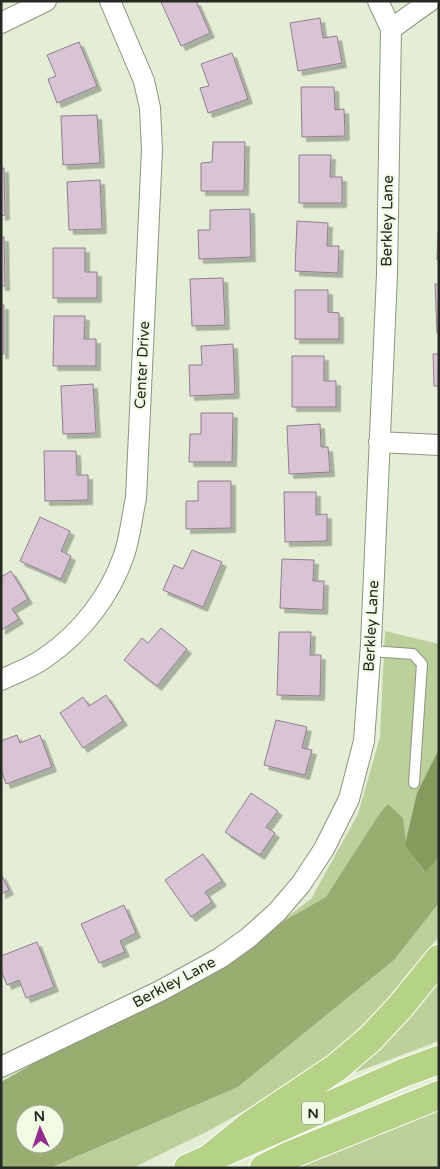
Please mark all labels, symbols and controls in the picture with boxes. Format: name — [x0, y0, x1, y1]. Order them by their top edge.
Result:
street label: Berkley Lane — [377, 175, 397, 267]
street label: Center Drive — [131, 320, 153, 410]
street label: Berkley Lane — [360, 580, 382, 672]
street label: Berkley Lane — [129, 953, 219, 1011]
road number: N — [302, 1102, 324, 1124]
north arrow — [15, 1104, 65, 1154]
text: N — [33, 1108, 45, 1125]

